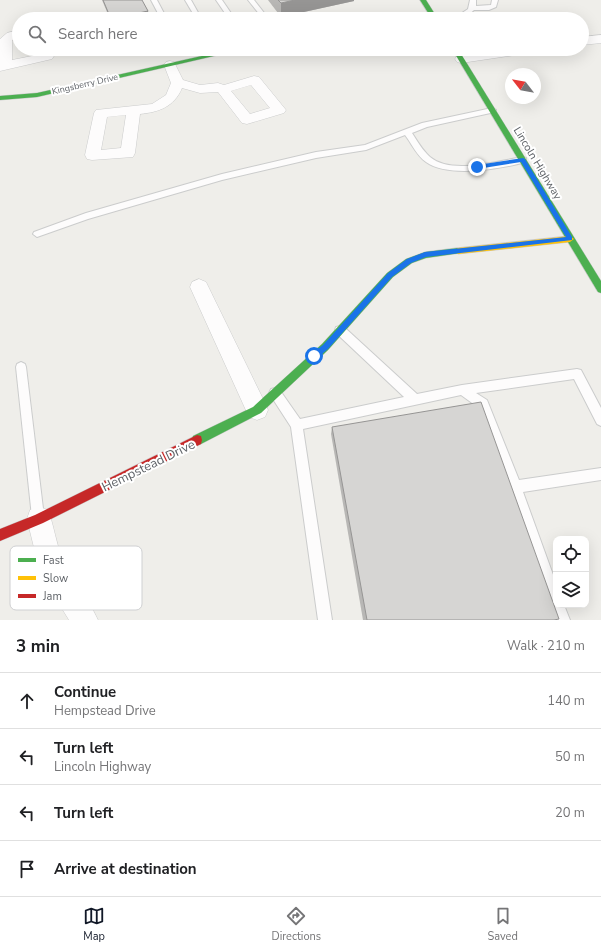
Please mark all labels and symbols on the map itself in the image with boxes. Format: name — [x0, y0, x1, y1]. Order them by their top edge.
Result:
north arrow — [505, 68, 541, 104]
street label: Kingsberry Drive — [51, 71, 119, 97]
street label: Lincoln Highway — [510, 124, 565, 203]
route end — [468, 158, 486, 176]
route start — [305, 347, 323, 365]
street label: Hempstead Drive — [99, 435, 198, 496]
legend — [10, 546, 142, 610]
text: Fast — [43, 553, 64, 568]
text: Slow — [43, 571, 68, 586]
text: Jam — [42, 589, 62, 604]

